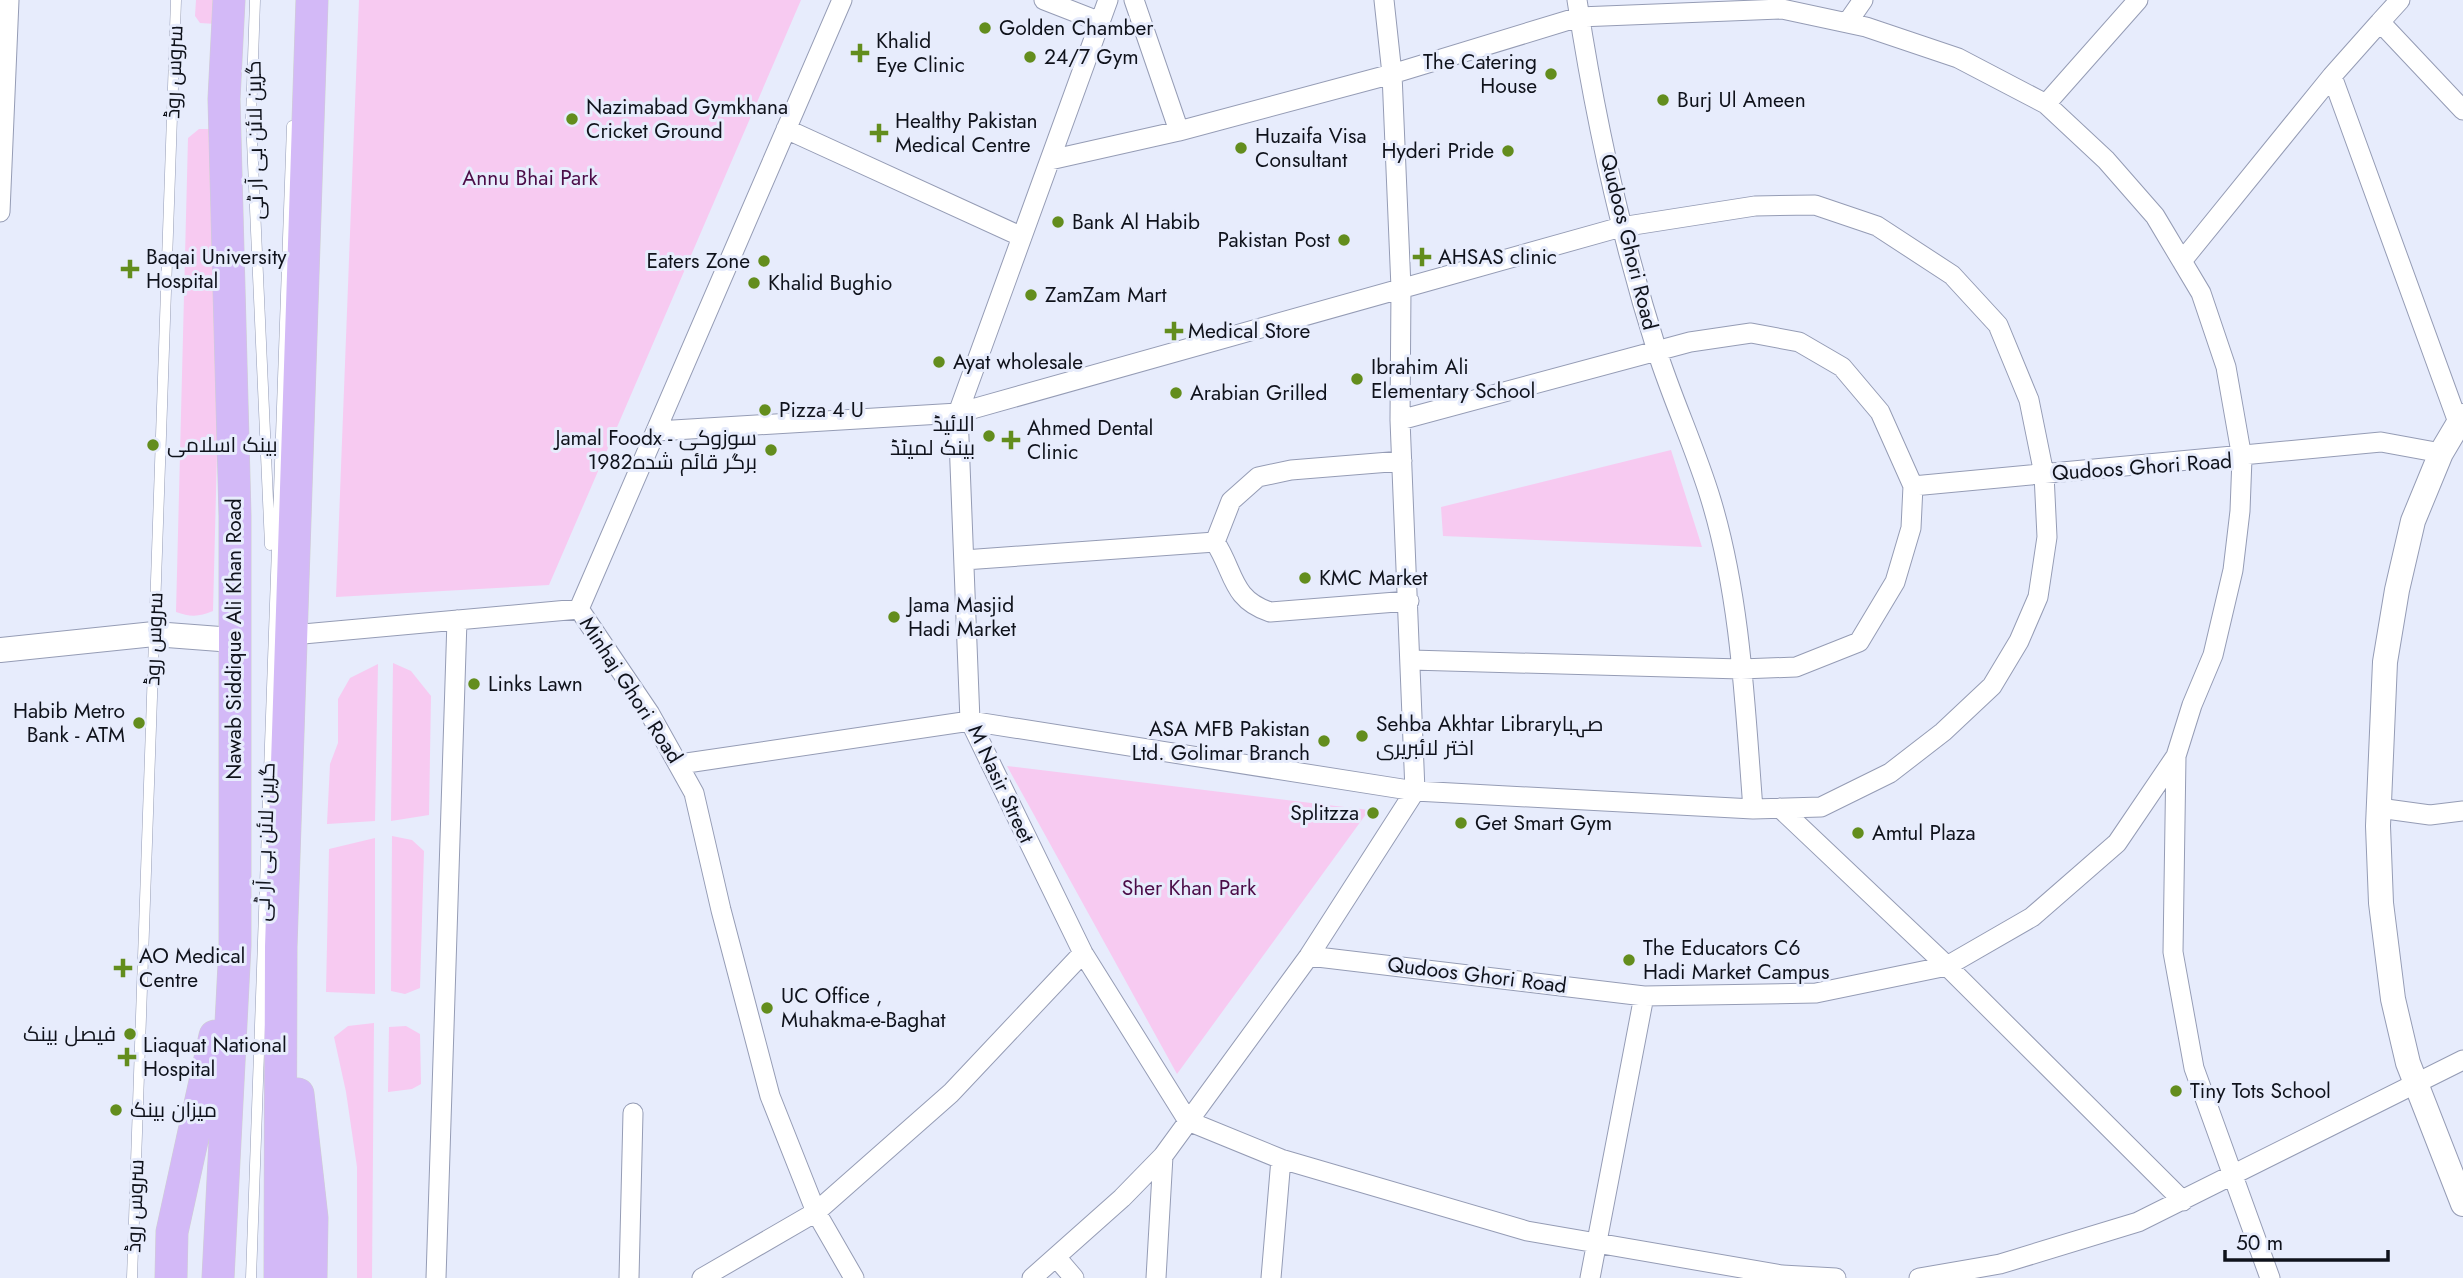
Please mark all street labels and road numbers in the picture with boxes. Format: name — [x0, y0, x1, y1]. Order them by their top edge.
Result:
street label: سروس روڈ — [157, 25, 191, 119]
street label: گرین لائن بی آر ٹی — [239, 60, 271, 220]
street label: Qudoos Ghori Road — [1593, 151, 1665, 333]
street label: Qudoos Ghori Road — [2051, 446, 2233, 488]
street label: Nawab Siddique Ali Khan Road — [219, 498, 249, 780]
street label: سروس روڈ — [137, 592, 171, 686]
street label: Minhaj Ghori Road — [572, 611, 690, 769]
street label: M Nasir Street — [961, 720, 1041, 848]
street label: گرین لائن بی آر ٹی — [247, 762, 283, 922]
street label: Qudoos Ghori Road — [1386, 949, 1568, 1001]
street label: سروس روڈ — [118, 1159, 152, 1253]

